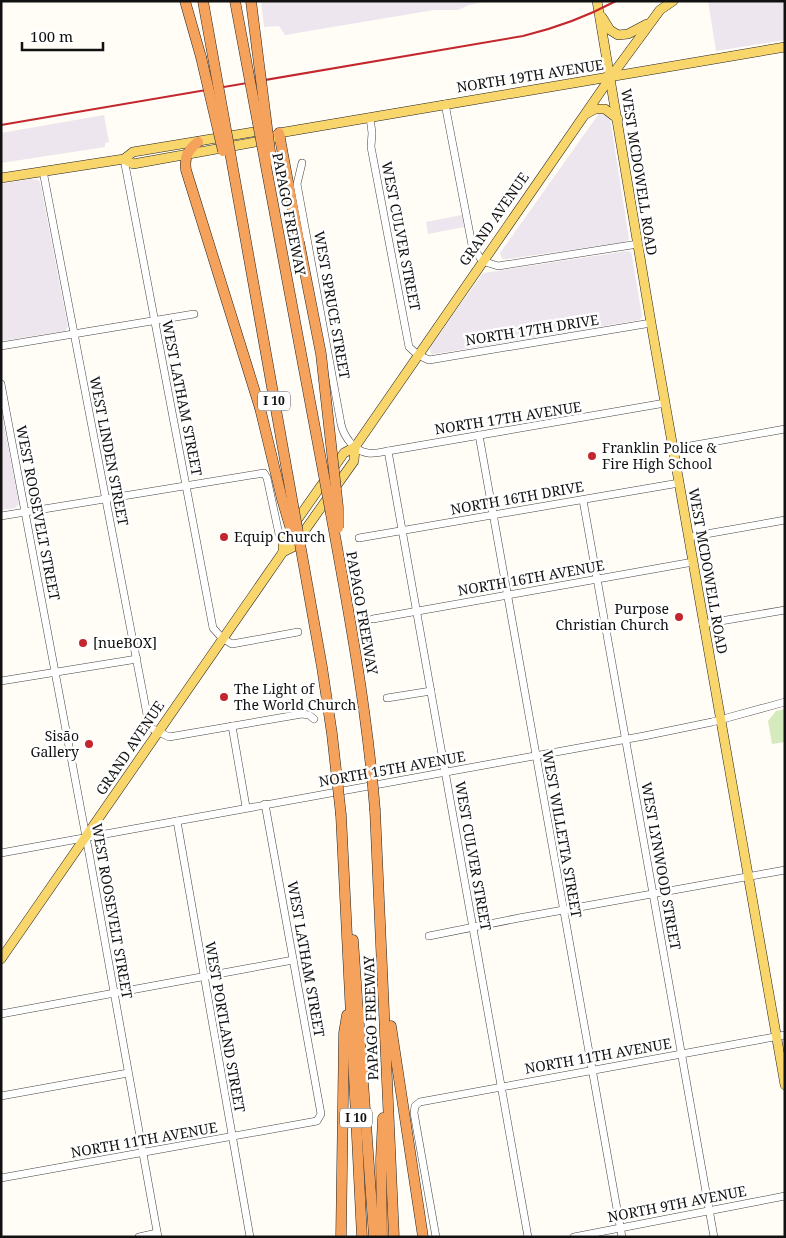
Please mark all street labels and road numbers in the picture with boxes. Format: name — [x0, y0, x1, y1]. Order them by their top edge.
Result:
street label: NORTH 19TH AVENUE — [455, 54, 605, 97]
street label: WEST MCDOWELL ROAD — [617, 87, 662, 257]
street label: PAPAGO FREEWAY — [268, 151, 311, 277]
street label: WEST CULVER STREET — [378, 160, 425, 313]
street label: GRAND AVENUE — [454, 168, 533, 269]
street label: WEST SPRUCE STREET — [310, 229, 355, 381]
street label: NORTH 17TH DRIVE — [464, 310, 600, 349]
street label: WEST LATHAM STREET — [158, 318, 207, 478]
street label: WEST LINDEN STREET — [86, 375, 133, 528]
road number: I 10 — [258, 392, 290, 411]
street label: NORTH 17TH AVENUE — [433, 396, 583, 439]
street label: WEST ROOSEVELT STREET — [12, 424, 65, 602]
street label: NORTH 16TH DRIVE — [449, 476, 585, 519]
street label: WEST MCDOWELL ROAD — [685, 486, 732, 656]
street label: PAPAGO FREEWAY — [342, 550, 383, 676]
street label: NORTH 16TH AVENUE — [456, 555, 606, 600]
street label: GRAND AVENUE — [91, 697, 168, 799]
street label: NORTH 15TH AVENUE — [317, 746, 467, 791]
street label: WEST WILLETTA STREET — [538, 749, 587, 920]
street label: WEST CULVER STREET — [451, 780, 496, 933]
street label: WEST LYNWOOD STREET — [637, 780, 686, 952]
street label: WEST ROOSEVELT STREET — [88, 822, 137, 1001]
street label: WEST LATHAM STREET — [283, 879, 330, 1039]
street label: WEST PORTLAND STREET — [201, 940, 250, 1114]
street label: PAPAGO FREEWAY — [359, 955, 382, 1081]
street label: NORTH 11TH AVENUE — [523, 1033, 673, 1078]
road number: I 10 — [340, 1108, 372, 1128]
street label: NORTH 11TH AVENUE — [69, 1117, 219, 1162]
street label: NORTH 9TH AVENUE — [606, 1181, 748, 1226]

